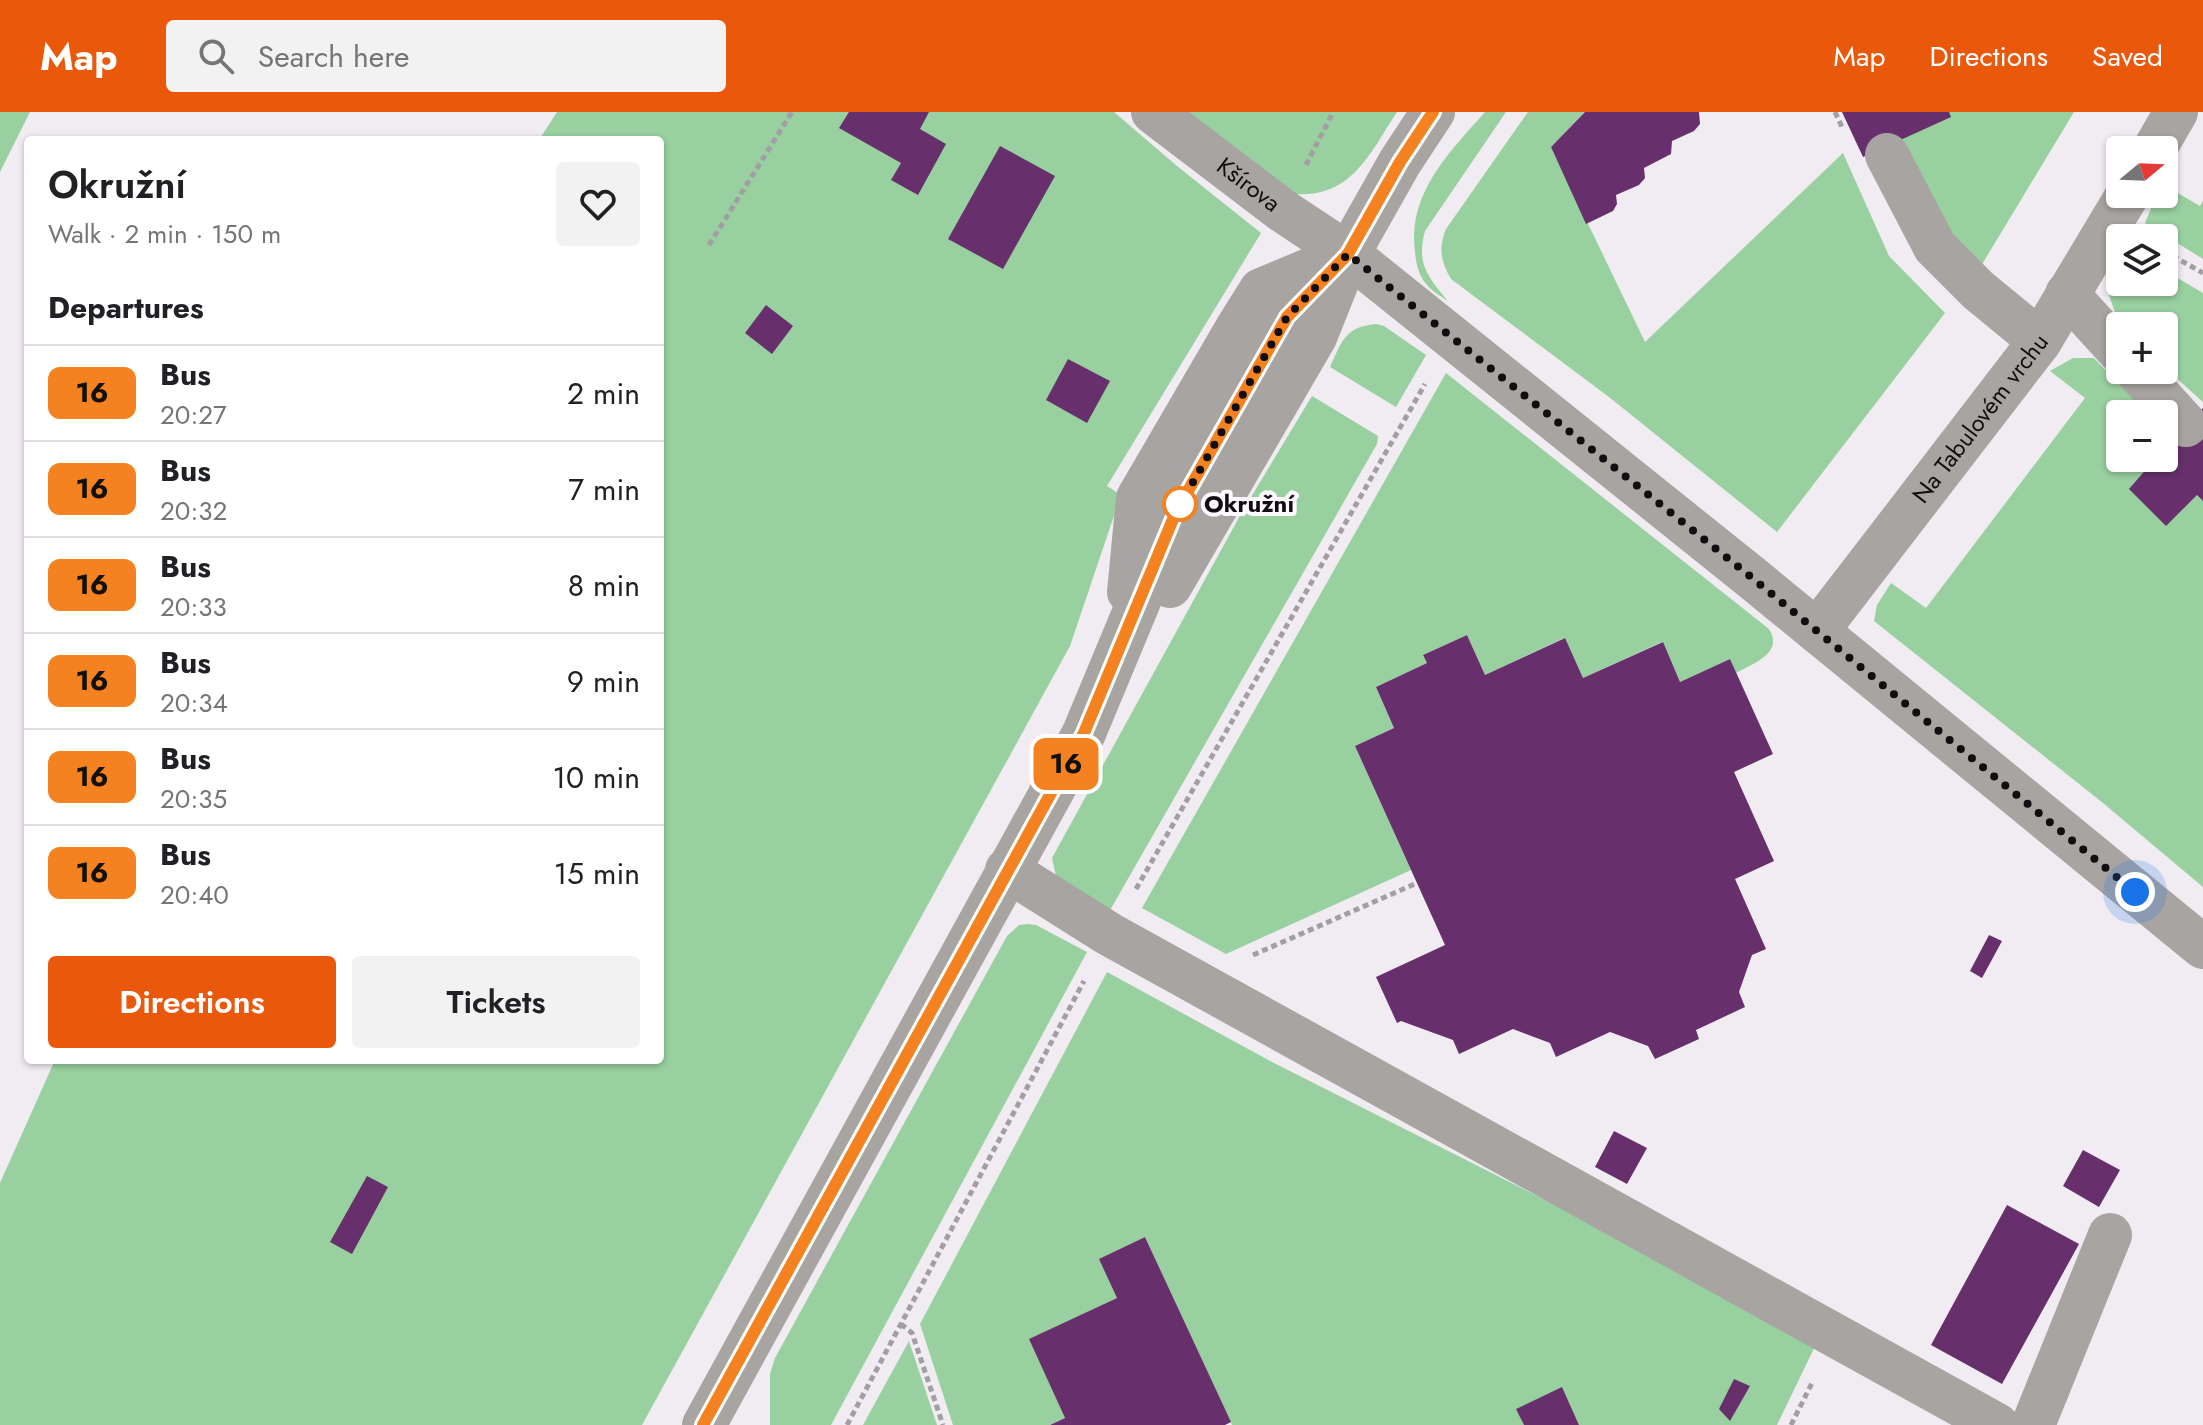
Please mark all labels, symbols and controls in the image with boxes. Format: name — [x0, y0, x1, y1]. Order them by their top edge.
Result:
search box — [166, 20, 726, 92]
text: Map — [40, 29, 118, 84]
icon: search — [194, 34, 238, 78]
text: Search here — [258, 35, 410, 78]
text: Map — [1833, 36, 1885, 77]
text: Directions — [1929, 36, 2048, 77]
text: Saved — [2092, 36, 2163, 77]
north arrow — [2106, 136, 2178, 208]
map controls — [2106, 136, 2178, 472]
street label: Kšírova — [1209, 149, 1288, 220]
text: Okružní — [48, 157, 186, 212]
button: heart — [556, 162, 640, 246]
text: Walk · 2 min · 150 m — [48, 215, 281, 253]
button: layers — [2106, 224, 2178, 296]
text: Departures — [48, 286, 204, 329]
button: + — [2106, 312, 2178, 384]
street label: Na Tabulovém vrchu — [1903, 326, 2057, 511]
text: Bus — [160, 353, 211, 396]
text: 16 — [76, 372, 108, 413]
text: 2 min — [567, 372, 640, 415]
text: 20:27 — [160, 396, 227, 434]
button: − — [2106, 400, 2178, 472]
text: Bus — [160, 449, 211, 492]
text: 16 — [76, 468, 108, 509]
text: 7 min — [568, 468, 640, 511]
place label: Okružní — [1204, 486, 1295, 521]
marker: Okružní — [1163, 487, 1197, 521]
text: 20:32 — [160, 492, 227, 530]
text: Bus — [160, 545, 211, 588]
text: 16 — [76, 564, 108, 605]
text: 8 min — [568, 564, 640, 607]
text: 20:33 — [160, 588, 227, 626]
text: Bus — [160, 641, 211, 684]
text: 16 — [76, 660, 108, 701]
text: 9 min — [567, 660, 640, 703]
text: 20:34 — [160, 684, 228, 722]
text: Bus — [160, 737, 211, 780]
line badge: 16 — [1030, 738, 1102, 790]
text: 16 — [1050, 743, 1082, 784]
text: 16 — [76, 756, 108, 797]
text: 10 min — [553, 756, 640, 799]
text: 20:35 — [160, 780, 227, 818]
text: Bus — [160, 833, 211, 876]
text: 16 — [76, 852, 108, 893]
text: 15 min — [554, 852, 640, 895]
your location — [2115, 872, 2155, 912]
text: 20:40 — [160, 876, 229, 914]
button: Directions — [48, 956, 336, 1048]
button: Tickets — [352, 956, 640, 1048]

